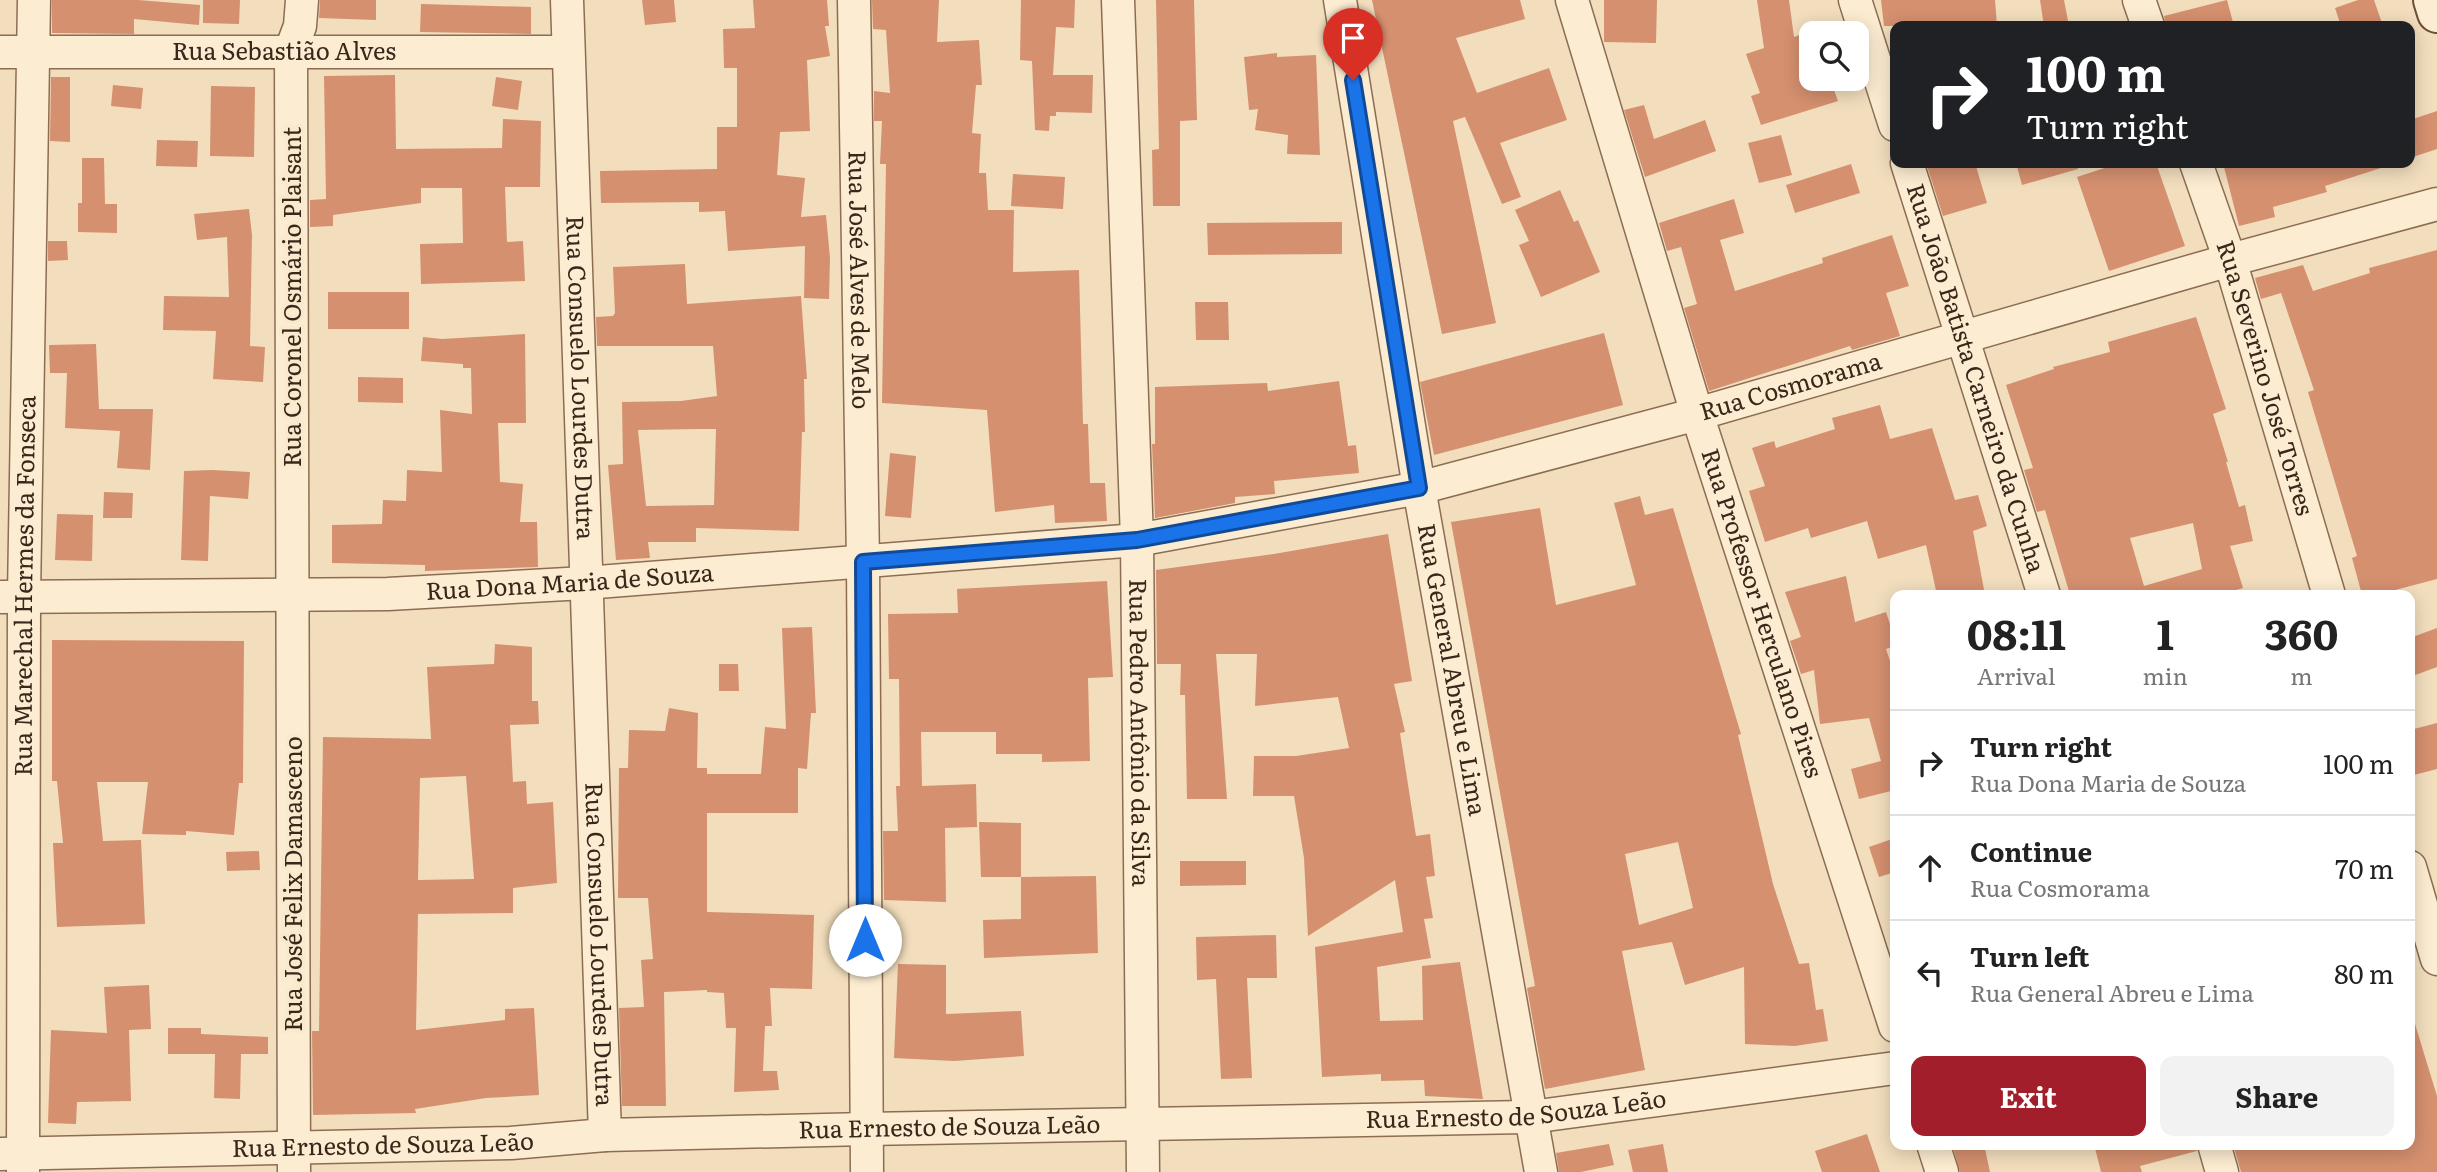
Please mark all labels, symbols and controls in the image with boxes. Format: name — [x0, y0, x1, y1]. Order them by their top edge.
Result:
pin — [1323, 8, 1383, 80]
icon: arrive — [1334, 19, 1372, 57]
map controls — [1799, 21, 1869, 91]
button: search — [1799, 21, 1869, 91]
street label: Rua Sebastião Alves — [172, 32, 396, 67]
text: 100 m — [2026, 34, 2165, 107]
icon: right — [1911, 49, 2002, 140]
text: Turn right — [2026, 101, 2188, 149]
street label: Rua Coronel Osmário Plaisant — [273, 126, 308, 467]
street label: Rua José Alves de Melo — [841, 150, 881, 410]
street label: Rua João Batista Carneiro da Cunha — [1900, 179, 2056, 577]
street label: Rua Consuelo Lourdes Dutra — [559, 215, 605, 541]
street label: Rua Severino José Torres — [2209, 235, 2325, 519]
street label: Rua Cosmorama — [1695, 342, 1885, 427]
street label: Rua Marechal Hermes da Fonseca — [4, 395, 42, 777]
street label: Rua Professor Herculano Pires — [1694, 443, 1834, 782]
street label: Rua General Abreu e Lima — [1411, 520, 1497, 818]
street label: Rua Dona Maria de Souza — [425, 553, 715, 607]
street label: Rua Pedro Antônio da Silva — [1122, 578, 1160, 887]
text: 08:11 — [1967, 601, 2066, 663]
text: 1 — [2156, 601, 2174, 663]
text: 360 — [2264, 601, 2338, 663]
text: Arrival — [1977, 658, 2056, 692]
text: min — [2143, 658, 2188, 692]
text: m — [2290, 658, 2313, 692]
text: Turn right — [1970, 726, 2112, 765]
street label: Rua José Felix Damasceno — [274, 736, 309, 1032]
text: 100 m — [2323, 743, 2394, 782]
icon: right — [1911, 744, 1949, 782]
text: Rua Dona Maria de Souza — [1970, 765, 2246, 799]
street label: Rua Consuelo Lourdes Dutra — [578, 782, 624, 1107]
text: Continue — [1970, 831, 2092, 870]
text: 70 m — [2335, 848, 2394, 887]
icon: ahead — [1911, 849, 1949, 887]
text: Rua Cosmorama — [1970, 870, 2150, 904]
position arrow — [828, 903, 902, 977]
text: Turn left — [1970, 936, 2089, 975]
text: 80 m — [2334, 953, 2394, 992]
icon: left — [1911, 954, 1949, 992]
text: Rua General Abreu e Lima — [1970, 975, 2254, 1009]
button: Exit — [1911, 1056, 2146, 1136]
button: Share — [2160, 1056, 2394, 1136]
street label: Rua Ernesto de Souza Leão — [1365, 1079, 1668, 1135]
street label: Rua Ernesto de Souza Leão — [798, 1105, 1101, 1146]
street label: Rua Ernesto de Souza Leão — [231, 1121, 535, 1164]

